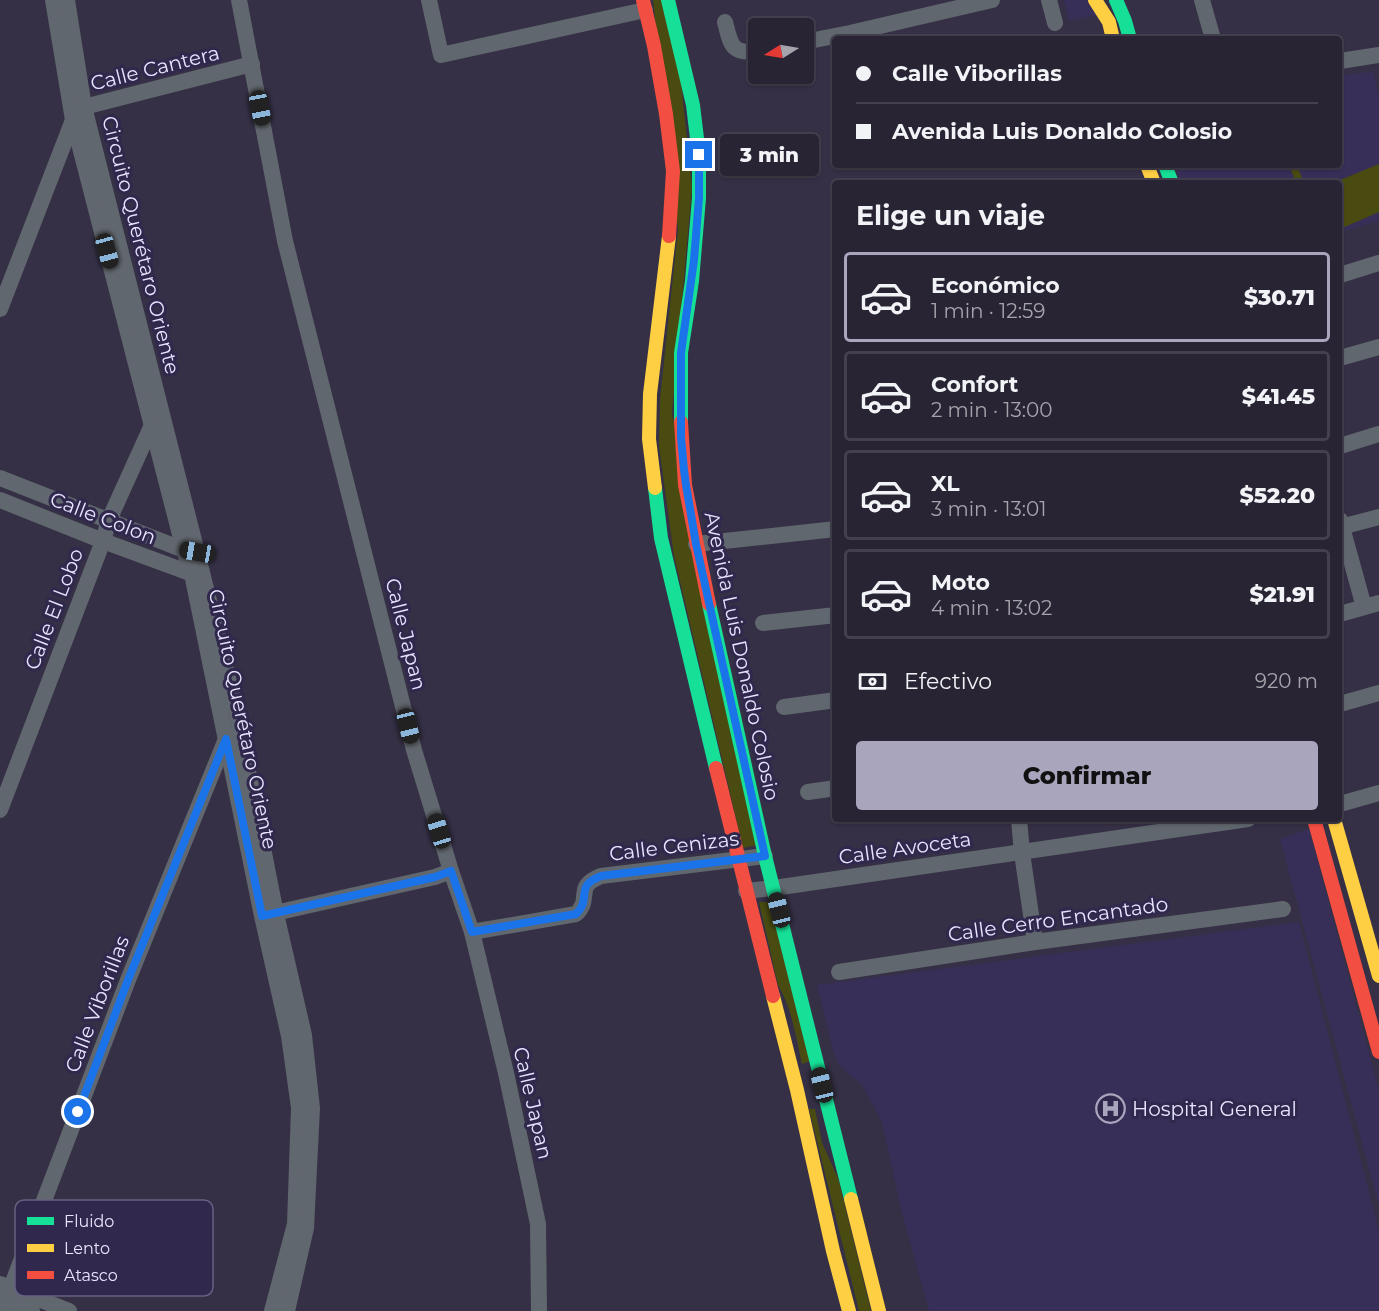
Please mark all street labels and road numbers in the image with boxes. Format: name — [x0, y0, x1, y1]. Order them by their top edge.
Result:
street label: Calle Cantera — [88, 40, 222, 96]
street label: Circuito Querétaro Oriente — [97, 113, 185, 377]
street label: Calle Colon — [47, 487, 159, 549]
street label: Avenida Luis Donaldo Colosio — [700, 510, 784, 802]
street label: Calle El Lobo — [20, 545, 88, 673]
street label: Calle Japan — [381, 576, 431, 692]
street label: Circuito Querétaro Oriente — [204, 587, 282, 851]
street label: Calle Cenizas — [608, 826, 740, 866]
street label: Calle Avoceta — [837, 827, 973, 869]
street label: Calle Cerro Encantado — [946, 892, 1170, 946]
street label: Calle Viborillas — [60, 932, 134, 1076]
street label: Calle Japan — [508, 1044, 558, 1162]

